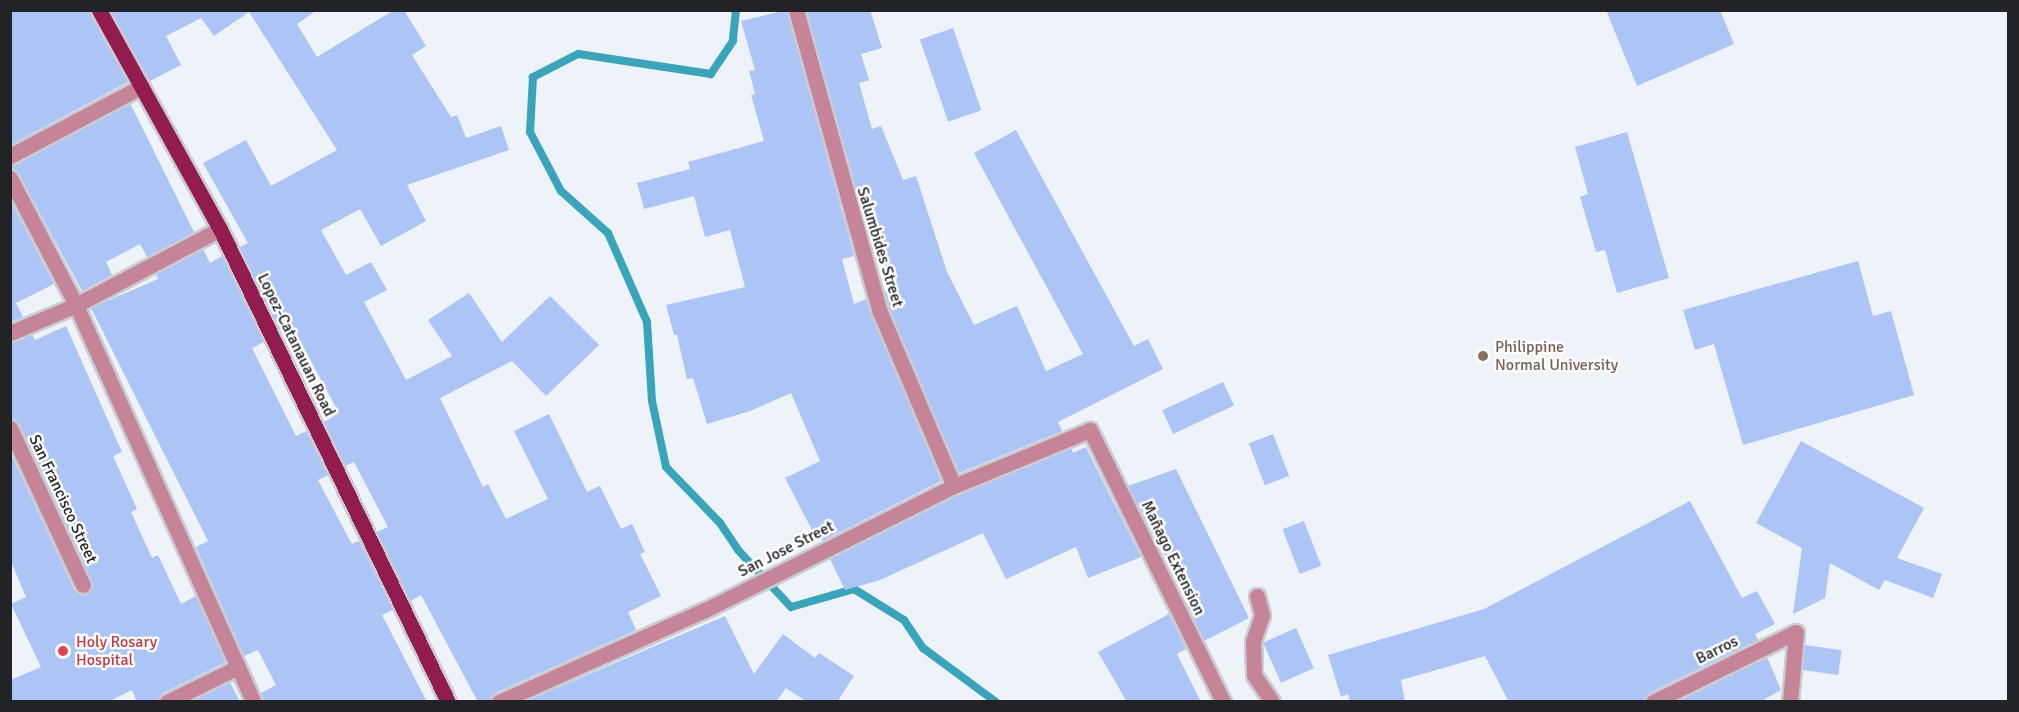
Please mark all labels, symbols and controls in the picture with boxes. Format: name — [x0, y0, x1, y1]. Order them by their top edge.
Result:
street label: Salumbides Street — [853, 185, 907, 309]
street label: Lopez-Catanauan Road — [253, 270, 339, 420]
place label: Philippine Normal University — [1495, 337, 1618, 375]
marker: Philippine Normal University — [1476, 349, 1490, 363]
street label: San Francisco Street — [25, 432, 101, 566]
street label: Mañago Extension — [1137, 498, 1209, 618]
street label: San Jose Street — [735, 517, 837, 581]
place label: Holy Rosary Hospital — [76, 632, 157, 670]
street label: Barros — [1693, 632, 1741, 668]
marker: Holy Rosary Hospital — [54, 642, 72, 660]

